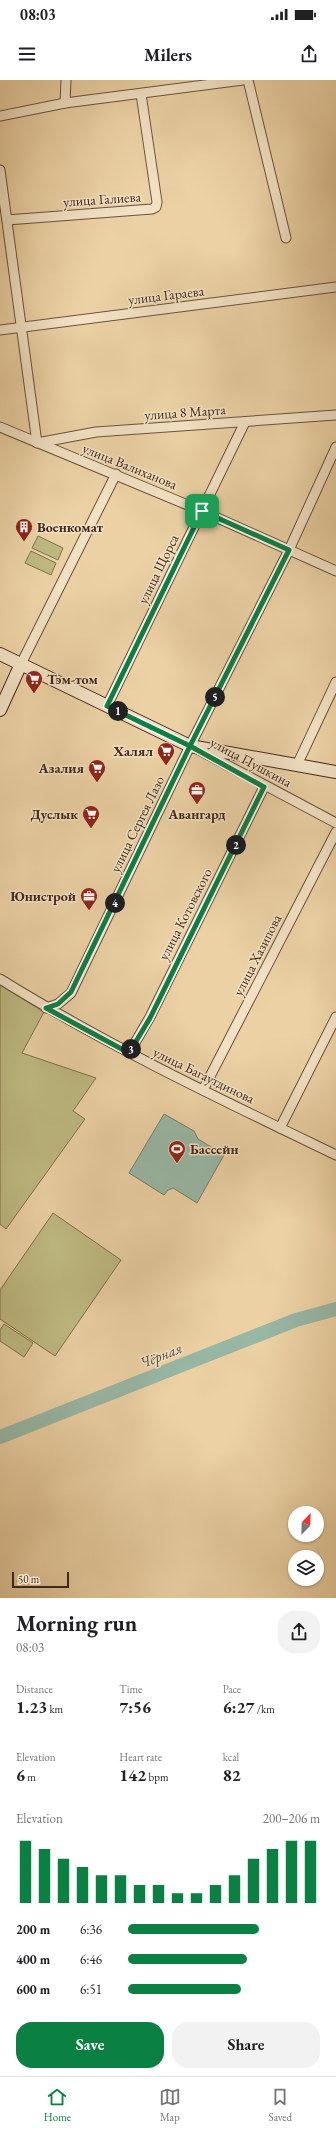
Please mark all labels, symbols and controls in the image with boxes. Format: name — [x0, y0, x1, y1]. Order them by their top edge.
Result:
text: 08:03 — [20, 5, 56, 24]
icon: menu — [16, 43, 38, 65]
text: Milers — [144, 43, 192, 66]
icon: share — [298, 43, 320, 65]
street label: улица Галиева — [63, 187, 142, 211]
street label: улица Гараева — [127, 281, 205, 309]
street label: улица 8 Марта — [144, 400, 227, 424]
street label: улица Валиханова — [80, 439, 180, 493]
pin — [185, 494, 219, 528]
icon: arrive — [191, 500, 213, 522]
building icon: Военкомат — [14, 517, 34, 542]
place label: Военкомат — [37, 518, 104, 536]
street label: улица Щорса — [133, 531, 183, 607]
supermarket icon: Тэм-том — [24, 669, 44, 694]
place label: Тэм-том — [47, 670, 99, 688]
pin: 5 — [205, 687, 225, 707]
text: 5 — [212, 690, 218, 704]
pin: 1 — [108, 701, 128, 721]
text: 1 — [115, 704, 121, 718]
street label: улица Пушкина — [207, 733, 295, 791]
supermarket icon: Халял — [156, 741, 176, 766]
place label: Халял — [112, 742, 153, 760]
supermarket icon: Азалия — [87, 758, 107, 783]
place label: Азалия — [37, 759, 85, 777]
street label: улица Сергея Лазо — [106, 773, 168, 875]
office icon: Авангард — [187, 780, 207, 805]
supermarket icon: Дуслык — [81, 804, 101, 829]
place label: Дуслык — [31, 805, 78, 823]
place label: Авангард — [167, 805, 226, 823]
pin: 2 — [226, 835, 246, 855]
text: 2 — [233, 838, 239, 852]
street label: улица Котовского — [154, 865, 216, 963]
office icon: Юнистрой — [79, 886, 99, 911]
place label: Юнистрой — [10, 887, 76, 905]
pin: 4 — [105, 893, 125, 913]
text: 4 — [112, 896, 118, 910]
street label: улица Хазипова — [229, 911, 285, 999]
pin: 3 — [121, 1039, 141, 1059]
text: 3 — [128, 1042, 134, 1056]
street label: улица Багаутдинова — [150, 1043, 258, 1108]
sports icon: Бассейн — [167, 1139, 187, 1164]
place label: Бассейн — [190, 1140, 239, 1158]
water label: Чёрная — [137, 1338, 185, 1372]
north arrow — [288, 1506, 324, 1542]
map controls — [288, 1506, 324, 1586]
button: layers — [288, 1550, 324, 1586]
scale bar — [12, 1570, 69, 1589]
text: 50 m — [18, 1572, 39, 1586]
text: Morning run — [16, 1609, 137, 1638]
button: share — [278, 1611, 320, 1653]
text: 08:03 — [16, 1639, 44, 1656]
text: Distance — [16, 1682, 53, 1696]
text: Time — [119, 1682, 142, 1696]
text: Pace — [223, 1682, 241, 1696]
text: 1.23 — [16, 1696, 47, 1718]
text: 7:56 — [119, 1696, 151, 1718]
text: 6:27 — [223, 1696, 254, 1718]
text: km — [47, 1702, 63, 1716]
text: /km — [254, 1702, 275, 1716]
text: Elevation — [16, 1750, 56, 1764]
text: Heart rate — [119, 1750, 162, 1764]
text: kcal — [223, 1750, 239, 1764]
text: 6 — [16, 1764, 25, 1786]
text: 142 — [119, 1764, 146, 1786]
text: 82 — [223, 1764, 241, 1786]
text: m — [25, 1770, 36, 1784]
text: bpm — [146, 1770, 168, 1784]
text: Elevation — [16, 1810, 63, 1827]
text: 200–206 m — [263, 1810, 320, 1827]
text: 200 m — [16, 1921, 50, 1938]
text: 6:36 — [80, 1921, 102, 1938]
text: 400 m — [16, 1951, 50, 1968]
text: 6:46 — [80, 1951, 102, 1968]
text: 600 m — [16, 1981, 50, 1998]
text: 6:51 — [80, 1981, 102, 1998]
button: Save — [16, 2022, 164, 2068]
button: Share — [172, 2022, 320, 2068]
tab: Home — [44, 2086, 71, 2124]
tab: Map — [159, 2086, 181, 2124]
tab: Saved — [269, 2086, 292, 2124]

